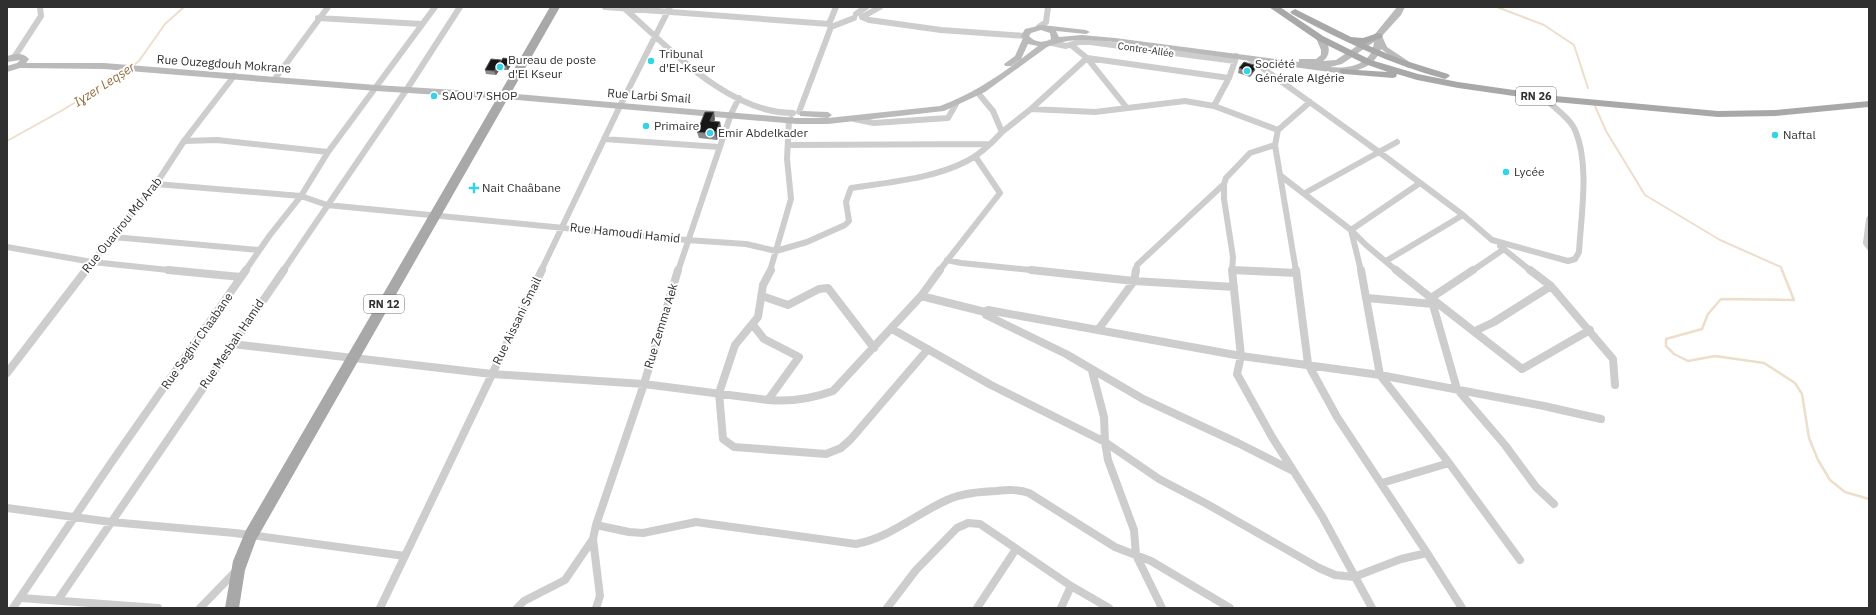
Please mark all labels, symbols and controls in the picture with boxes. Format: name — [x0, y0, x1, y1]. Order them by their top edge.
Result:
street label: Contre-Allée — [1117, 39, 1175, 60]
place label: Tribunal d'El-Kseur — [659, 46, 716, 75]
street label: Rue Ouzegdouh Mokrane — [156, 51, 292, 76]
place label: Bureau de poste d'El Kseur — [508, 52, 597, 81]
marker: Tribunal d'El-Kseur — [646, 56, 656, 66]
place label: Société Générale Algérie — [1255, 56, 1345, 85]
water label: Iɣzer Leqṣer — [71, 58, 139, 110]
marker: Bureau de poste d'El Kseur — [495, 62, 505, 72]
marker: Société Générale Algérie — [1242, 66, 1252, 76]
street label: Rue Larbi Smail — [607, 85, 691, 106]
road number: RN 26 — [1516, 87, 1556, 105]
place label: SAOU 7 SHOP — [442, 88, 517, 103]
marker: SAOU 7 SHOP — [429, 91, 439, 101]
place label: Primaire — [654, 118, 700, 133]
marker: Primaire — [641, 121, 651, 131]
place label: Emir Abdelkader — [718, 125, 808, 140]
place label: Naftal — [1783, 127, 1816, 142]
marker: Emir Abdelkader — [705, 128, 715, 138]
marker: Naftal — [1770, 130, 1780, 140]
place label: Lycée — [1514, 164, 1545, 179]
marker: Lycée — [1501, 167, 1511, 177]
street label: Rue Ouarirou Md Arab — [78, 174, 165, 276]
place label: Nait Chaâbane — [482, 180, 561, 195]
marker: Nait Chaâbane — [469, 183, 479, 193]
street label: Rue Hamoudi Hamid — [569, 219, 681, 246]
street label: Rue Aissani Smail — [489, 275, 544, 367]
street label: Rue Zemma Aek — [640, 281, 681, 370]
street label: Rue Seghir Chaabane — [158, 289, 236, 392]
road number: RN 12 — [364, 295, 404, 313]
street label: Rue Mesbah Hamid — [196, 296, 267, 391]

